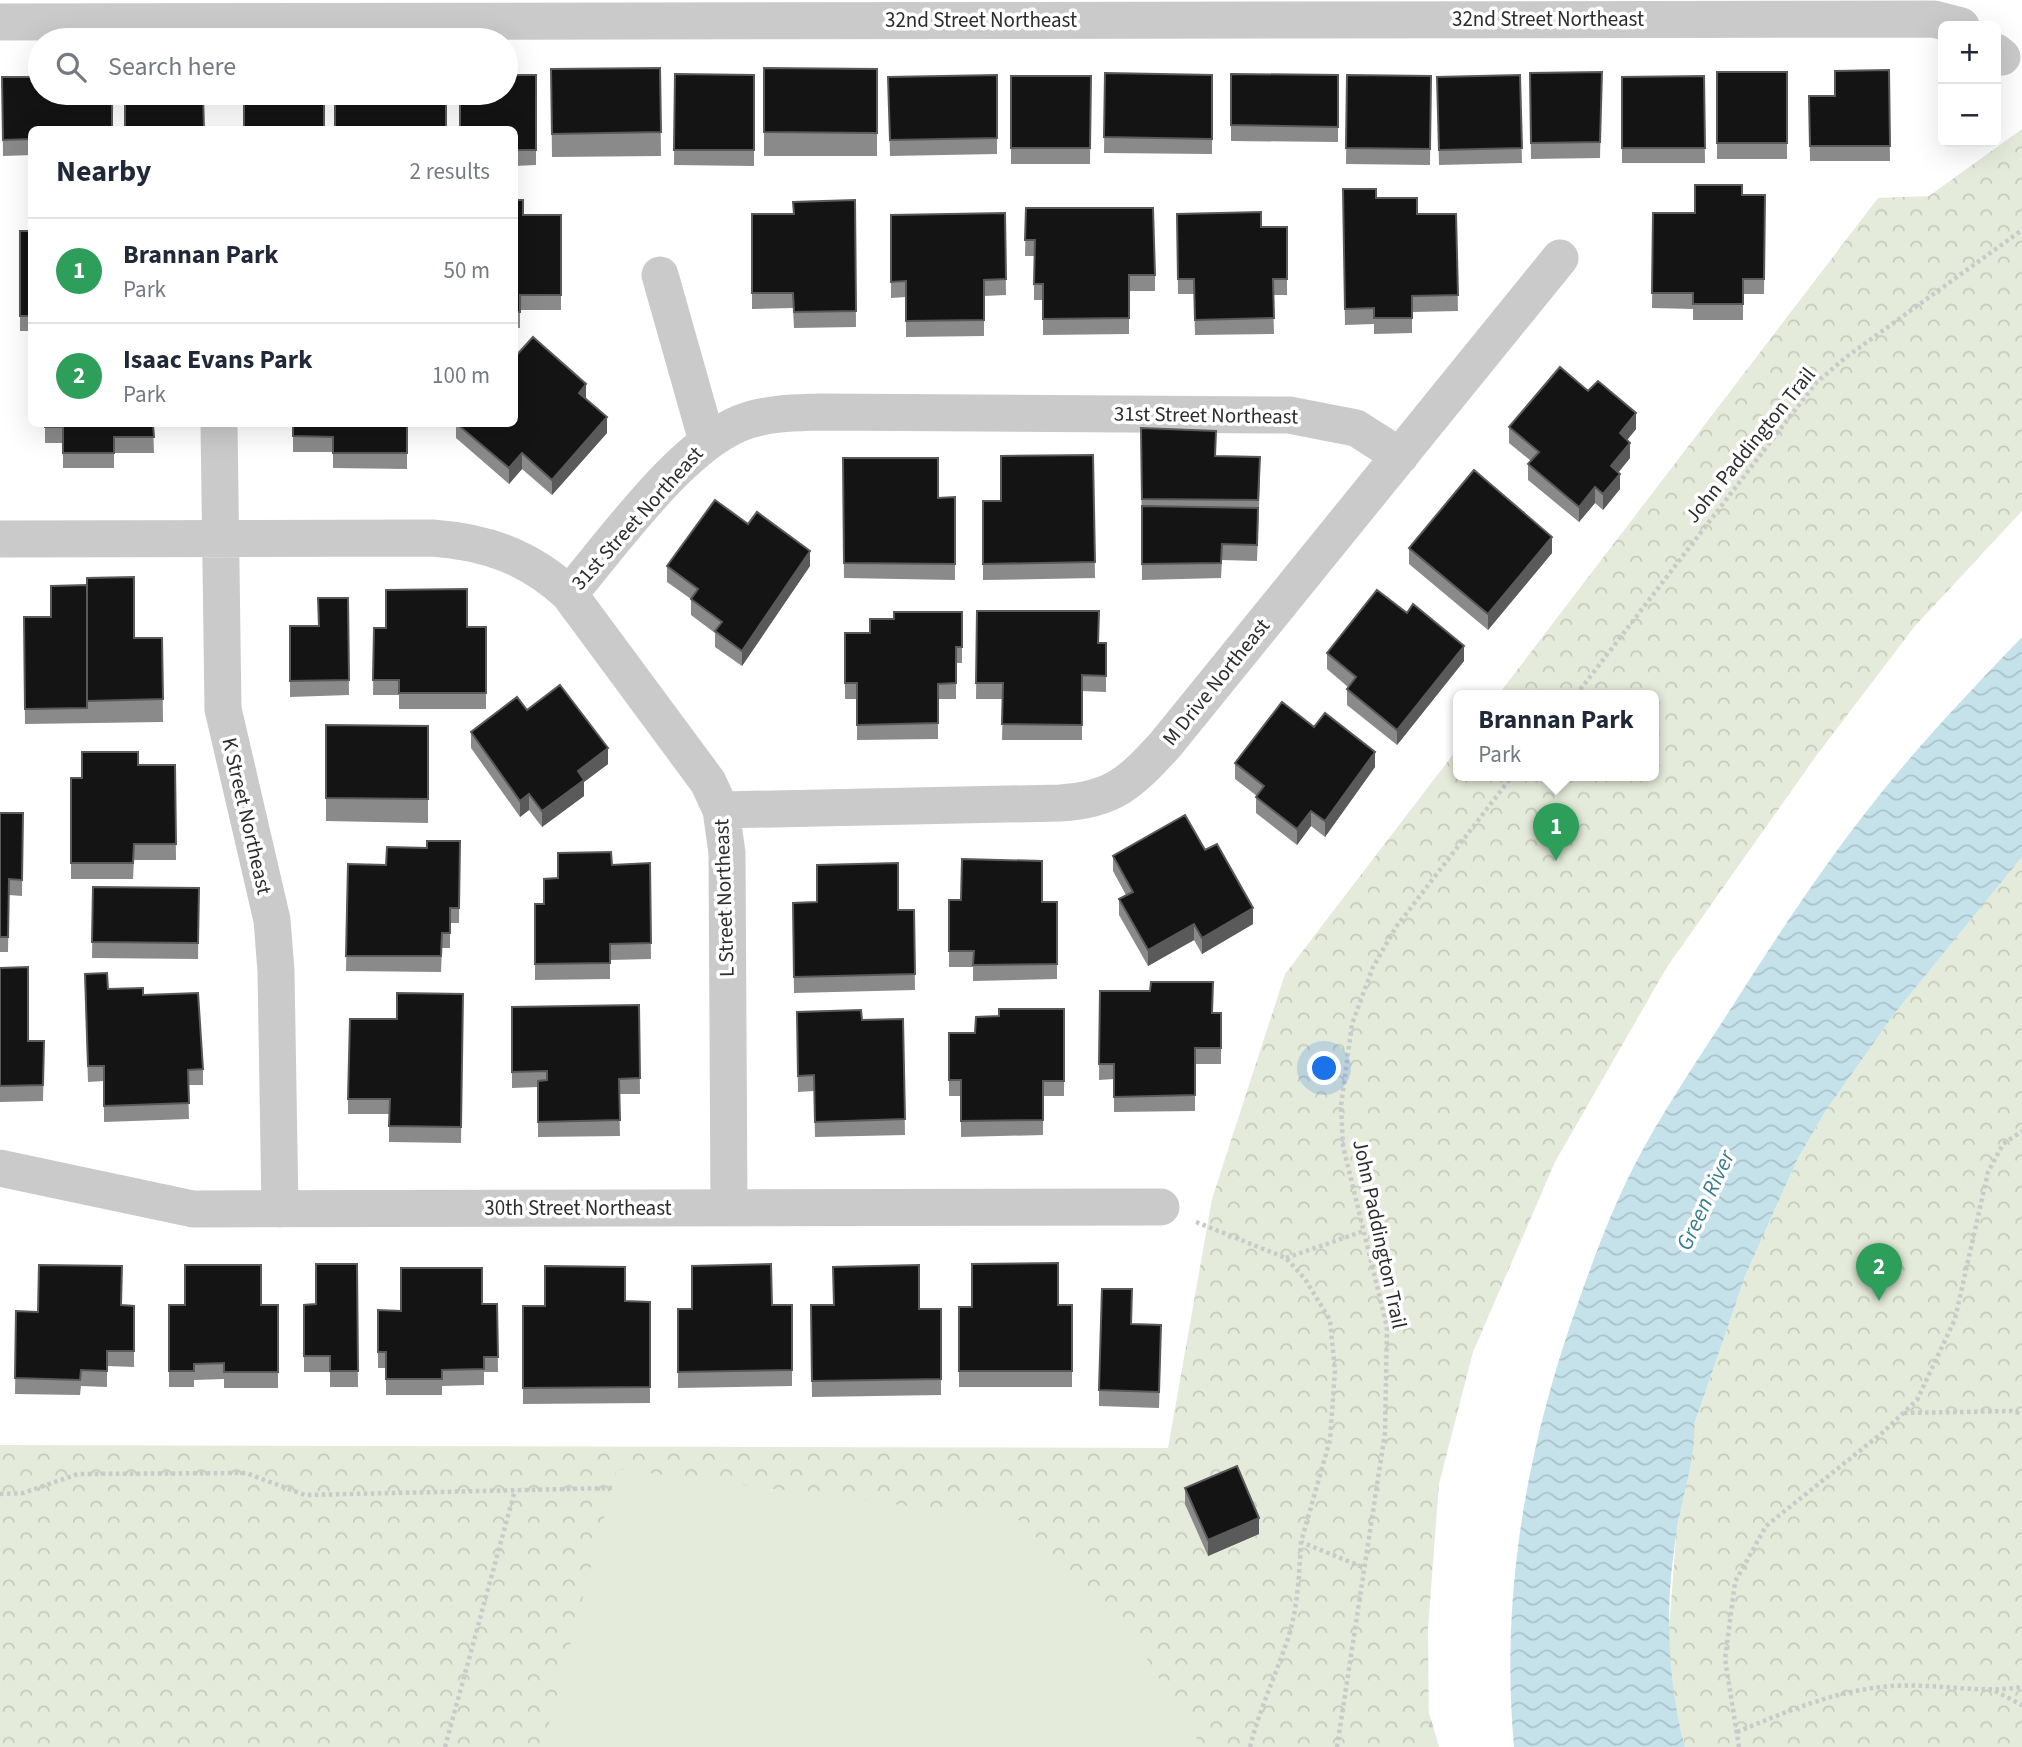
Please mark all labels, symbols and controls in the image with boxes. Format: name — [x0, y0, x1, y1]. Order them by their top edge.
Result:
street label: 32nd Street Northeast — [1452, 4, 1644, 34]
street label: 32nd Street Northeast — [885, 5, 1077, 35]
map controls — [1938, 21, 2001, 147]
button: + — [1938, 21, 2001, 84]
search box — [28, 28, 518, 105]
icon: search — [52, 48, 90, 86]
text: Search here — [108, 48, 236, 85]
button: − — [1938, 84, 2001, 147]
text: Nearby — [56, 150, 151, 193]
text: 2 results — [410, 155, 490, 188]
text: Brannan Park — [123, 236, 279, 273]
text: 1 — [73, 254, 85, 287]
text: 50 m — [443, 254, 490, 287]
text: Park — [123, 273, 166, 306]
text: Isaac Evans Park — [123, 341, 312, 378]
text: 2 — [73, 359, 85, 392]
text: 100 m — [432, 359, 490, 392]
street label: John Paddington Trail — [1678, 361, 1822, 529]
text: Park — [123, 378, 166, 411]
street label: 31st Street Northeast — [1114, 398, 1298, 432]
street label: 31st Street Northeast — [564, 439, 710, 597]
street label: M Drive Northeast — [1155, 612, 1277, 752]
popup — [1453, 690, 1659, 781]
text: Brannan Park — [1478, 701, 1634, 738]
street label: K Street Northeast — [214, 735, 280, 897]
text: Park — [1478, 738, 1521, 771]
pin: 1 — [1533, 803, 1579, 861]
street label: L Street Northeast — [706, 818, 742, 978]
your location — [1307, 1051, 1341, 1085]
street label: John Paddington Trail — [1345, 1137, 1415, 1331]
water label: Green River — [1668, 1144, 1744, 1256]
street label: 30th Street Northeast — [484, 1193, 672, 1223]
pin: 2 — [1856, 1243, 1902, 1301]

